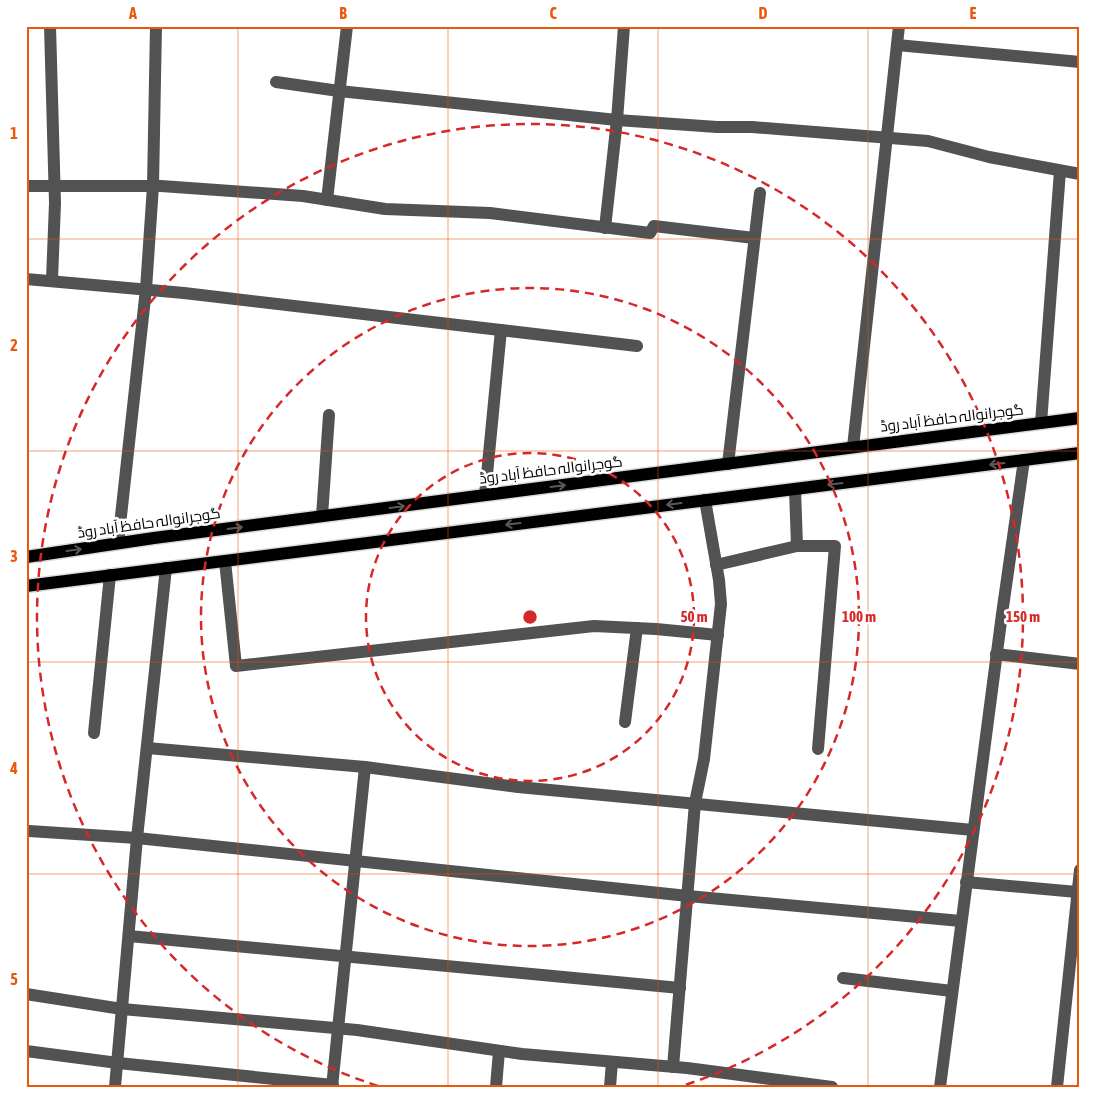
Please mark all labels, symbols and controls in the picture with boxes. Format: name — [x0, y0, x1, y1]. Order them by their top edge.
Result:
text: A — [128, 4, 137, 22]
text: B — [339, 4, 347, 22]
text: C — [549, 4, 557, 22]
text: D — [759, 4, 768, 22]
text: E — [970, 4, 977, 22]
text: 1 — [10, 124, 18, 142]
text: 2 — [10, 336, 18, 354]
street label: گوجرانوالہ حافظ آباد روڈ — [879, 400, 1025, 436]
street label: گوجرانوالہ حافظ آباد روڈ — [478, 452, 624, 488]
one-way arrow — [989, 459, 1005, 469]
one-way arrow — [828, 479, 844, 489]
one-way arrow — [549, 480, 565, 490]
one-way arrow — [666, 499, 682, 509]
one-way arrow — [388, 501, 404, 511]
street label: گوجرانوالہ حافظ آباد روڈ — [76, 504, 222, 542]
one-way arrow — [505, 519, 521, 529]
one-way arrow — [227, 522, 243, 532]
one-way arrow — [66, 544, 82, 554]
text: 3 — [10, 547, 18, 565]
centre of rings — [521, 608, 539, 626]
text: 50 m — [681, 608, 708, 625]
text: 100 m — [842, 608, 876, 625]
text: 150 m — [1006, 608, 1040, 625]
text: 4 — [9, 759, 18, 777]
text: 5 — [10, 970, 18, 988]

